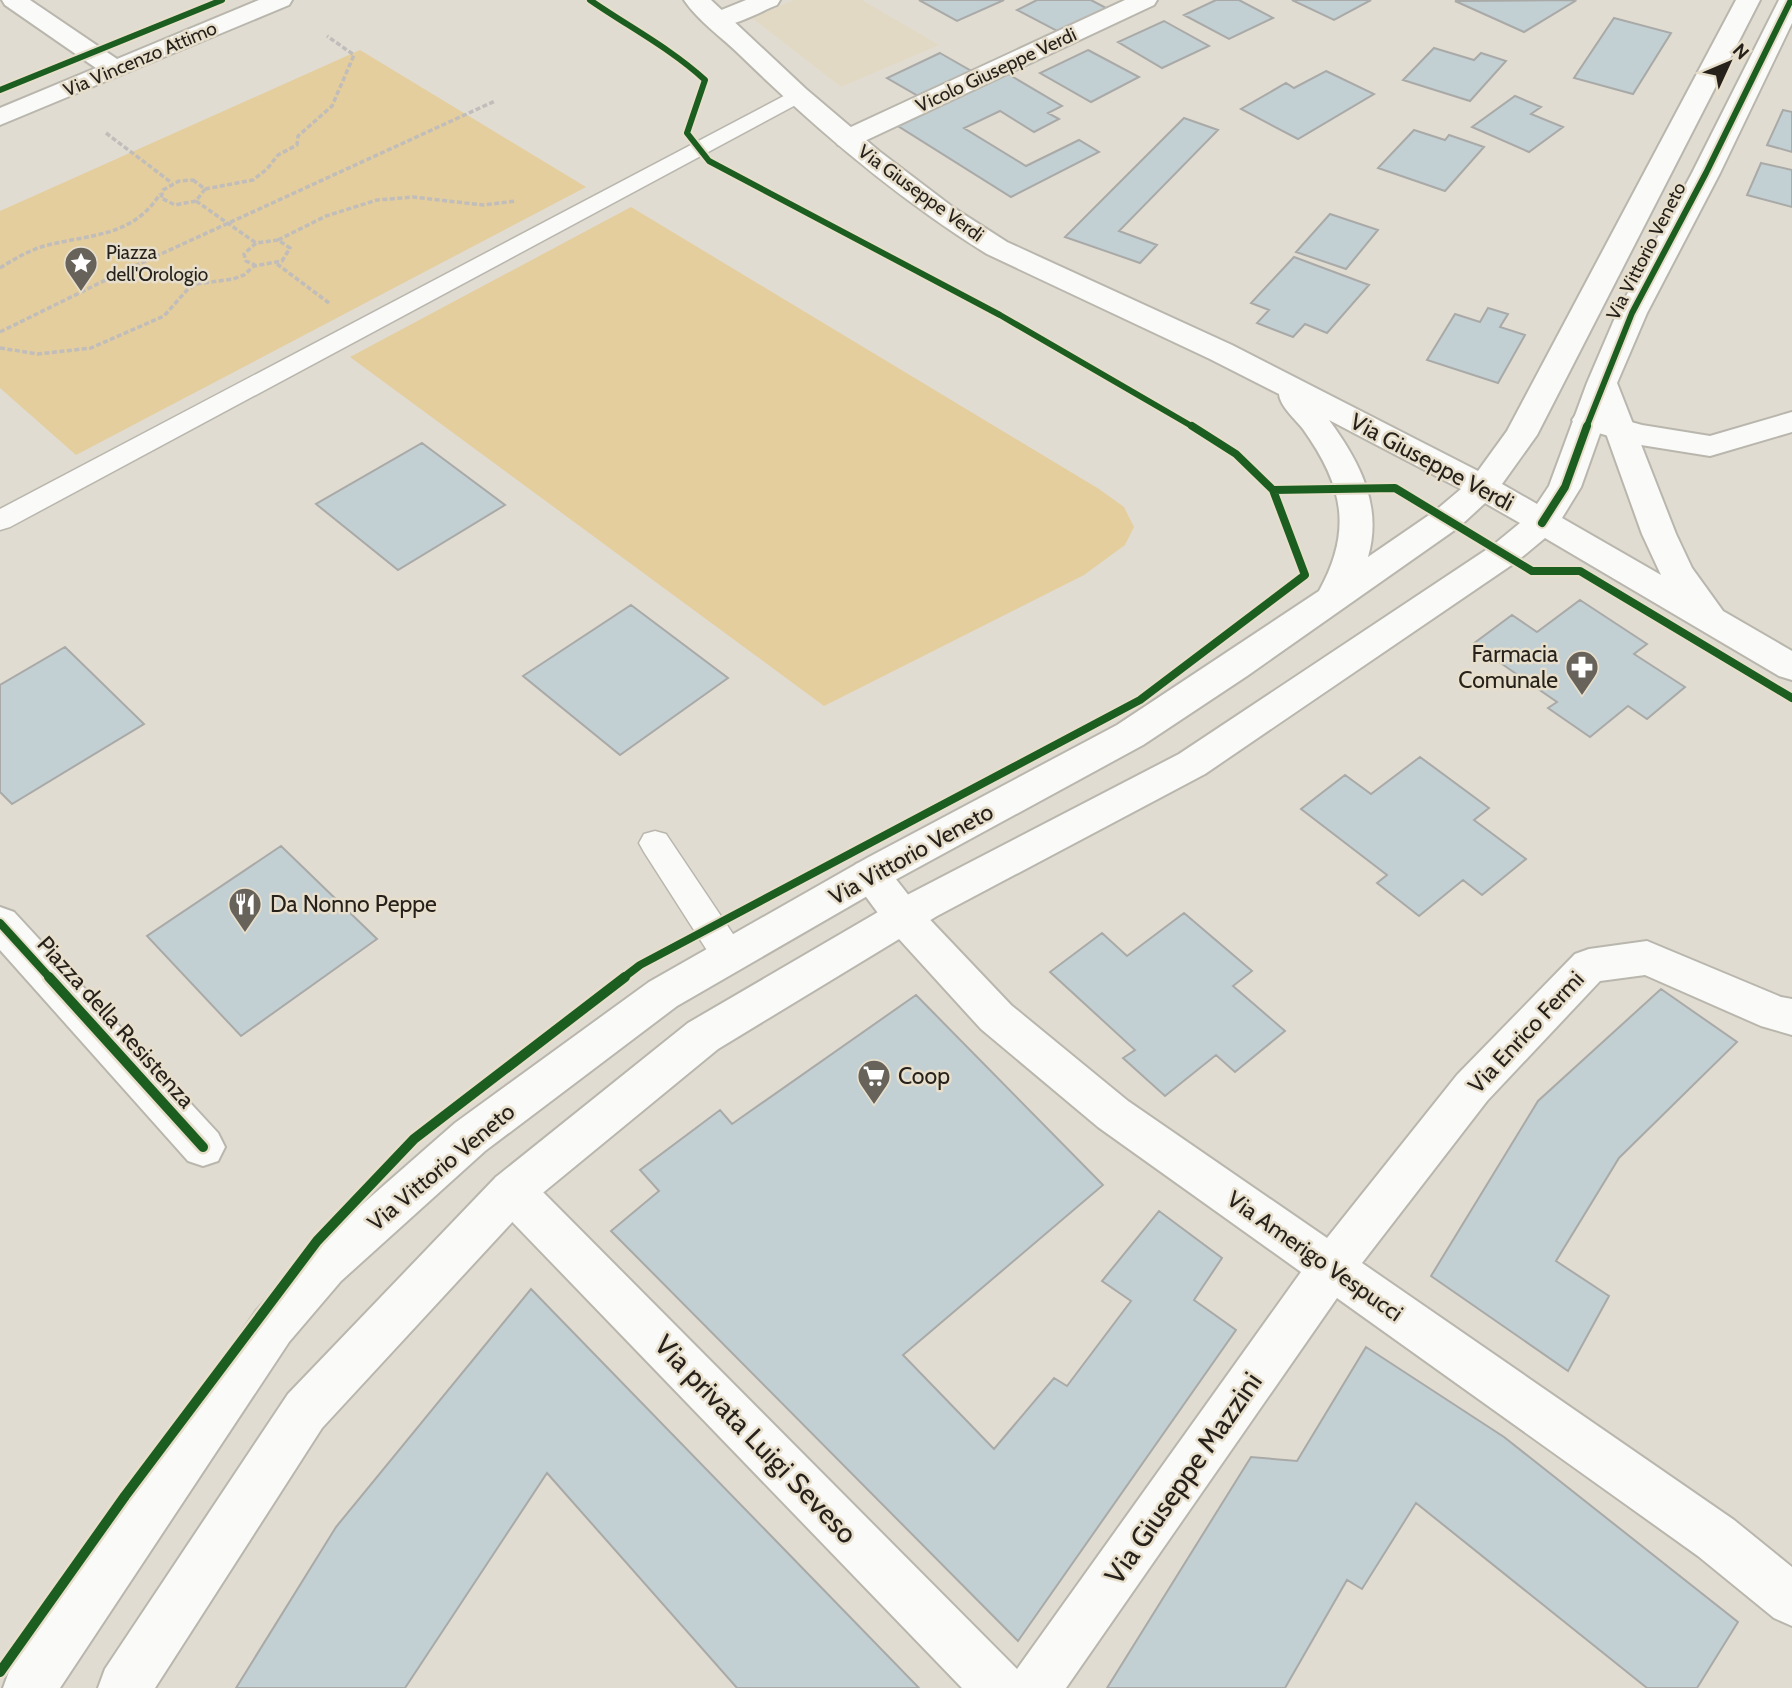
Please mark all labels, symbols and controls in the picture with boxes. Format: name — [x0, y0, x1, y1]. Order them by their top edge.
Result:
street label: Via Vincenzo Attimo — [60, 16, 220, 102]
street label: Vicolo Giuseppe Verdi — [912, 23, 1080, 117]
north arrow — [1694, 28, 1764, 98]
text: N — [1728, 39, 1754, 64]
street label: Via Giuseppe Verdi — [854, 140, 988, 246]
street label: Via Vittorio Veneto — [1601, 178, 1691, 324]
place label: Piazza dell'Orologio — [106, 241, 208, 286]
place icon: Piazza dell'Orologio — [62, 244, 100, 293]
street label: Via Giuseppe Verdi — [1345, 407, 1519, 517]
place label: Farmacia Comunale — [1458, 640, 1558, 694]
pharmacy icon: Farmacia Comunale — [1563, 648, 1601, 697]
street label: Via Vittorio Veneto — [824, 797, 998, 911]
restaurant icon: Da Nonno Peppe — [226, 885, 264, 934]
place label: Da Nonno Peppe — [270, 890, 437, 918]
street label: Piazza della Resistenza — [31, 930, 201, 1114]
street label: Via Enrico Fermi — [1462, 965, 1590, 1099]
supermarket icon: Coop — [855, 1057, 893, 1106]
place label: Coop — [898, 1062, 950, 1090]
street label: Via Vittorio Veneto — [362, 1097, 520, 1237]
street label: Via Amerigo Vespucci — [1222, 1185, 1408, 1327]
street label: Via privata Luigi Seveso — [648, 1328, 864, 1550]
street label: Via Giuseppe Mazzini — [1097, 1365, 1269, 1591]

